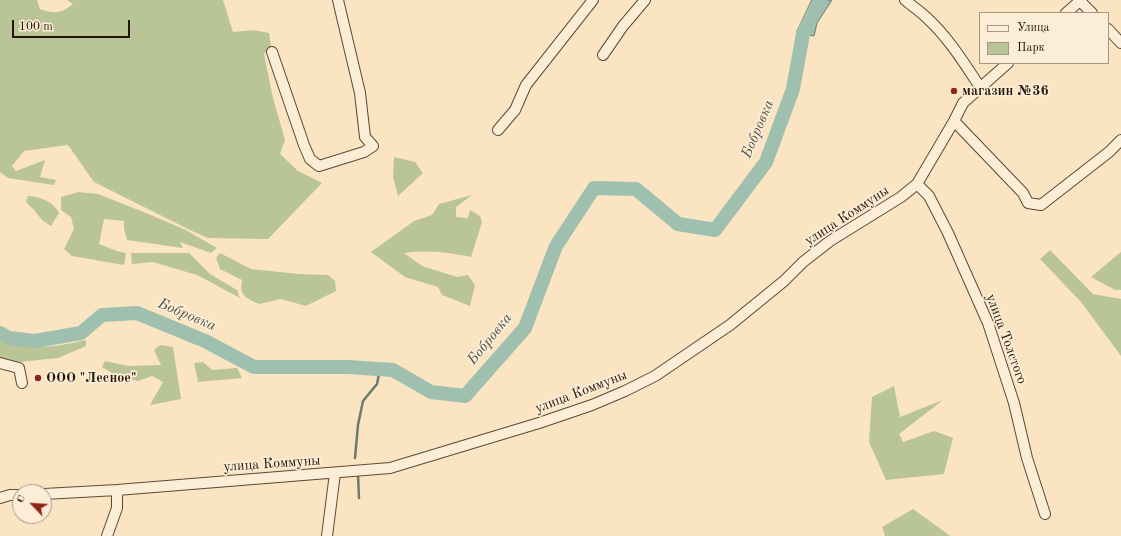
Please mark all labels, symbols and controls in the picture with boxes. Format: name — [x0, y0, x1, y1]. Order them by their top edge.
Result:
scale bar — [14, 12, 132, 38]
legend — [979, 12, 1109, 64]
text: 100 m — [19, 21, 53, 33]
text: Улица — [1017, 22, 1050, 34]
text: Парк — [1017, 42, 1045, 54]
place label: магазин №36 — [962, 83, 1049, 99]
marker: магазин №36 — [949, 86, 959, 96]
water label: Бобровка — [738, 97, 778, 161]
street label: улица Коммуны — [802, 182, 892, 250]
street label: улица Толстого — [982, 292, 1030, 386]
water label: Бобровка — [155, 295, 219, 335]
water label: Бобровка — [464, 310, 516, 368]
street label: улица Коммуны — [533, 367, 629, 417]
place label: ООО "Лесное" — [46, 370, 136, 386]
marker: ООО "Лесное" — [33, 373, 43, 383]
street label: улица Коммуны — [223, 452, 321, 476]
north arrow — [12, 484, 52, 524]
text: С — [15, 494, 28, 505]

